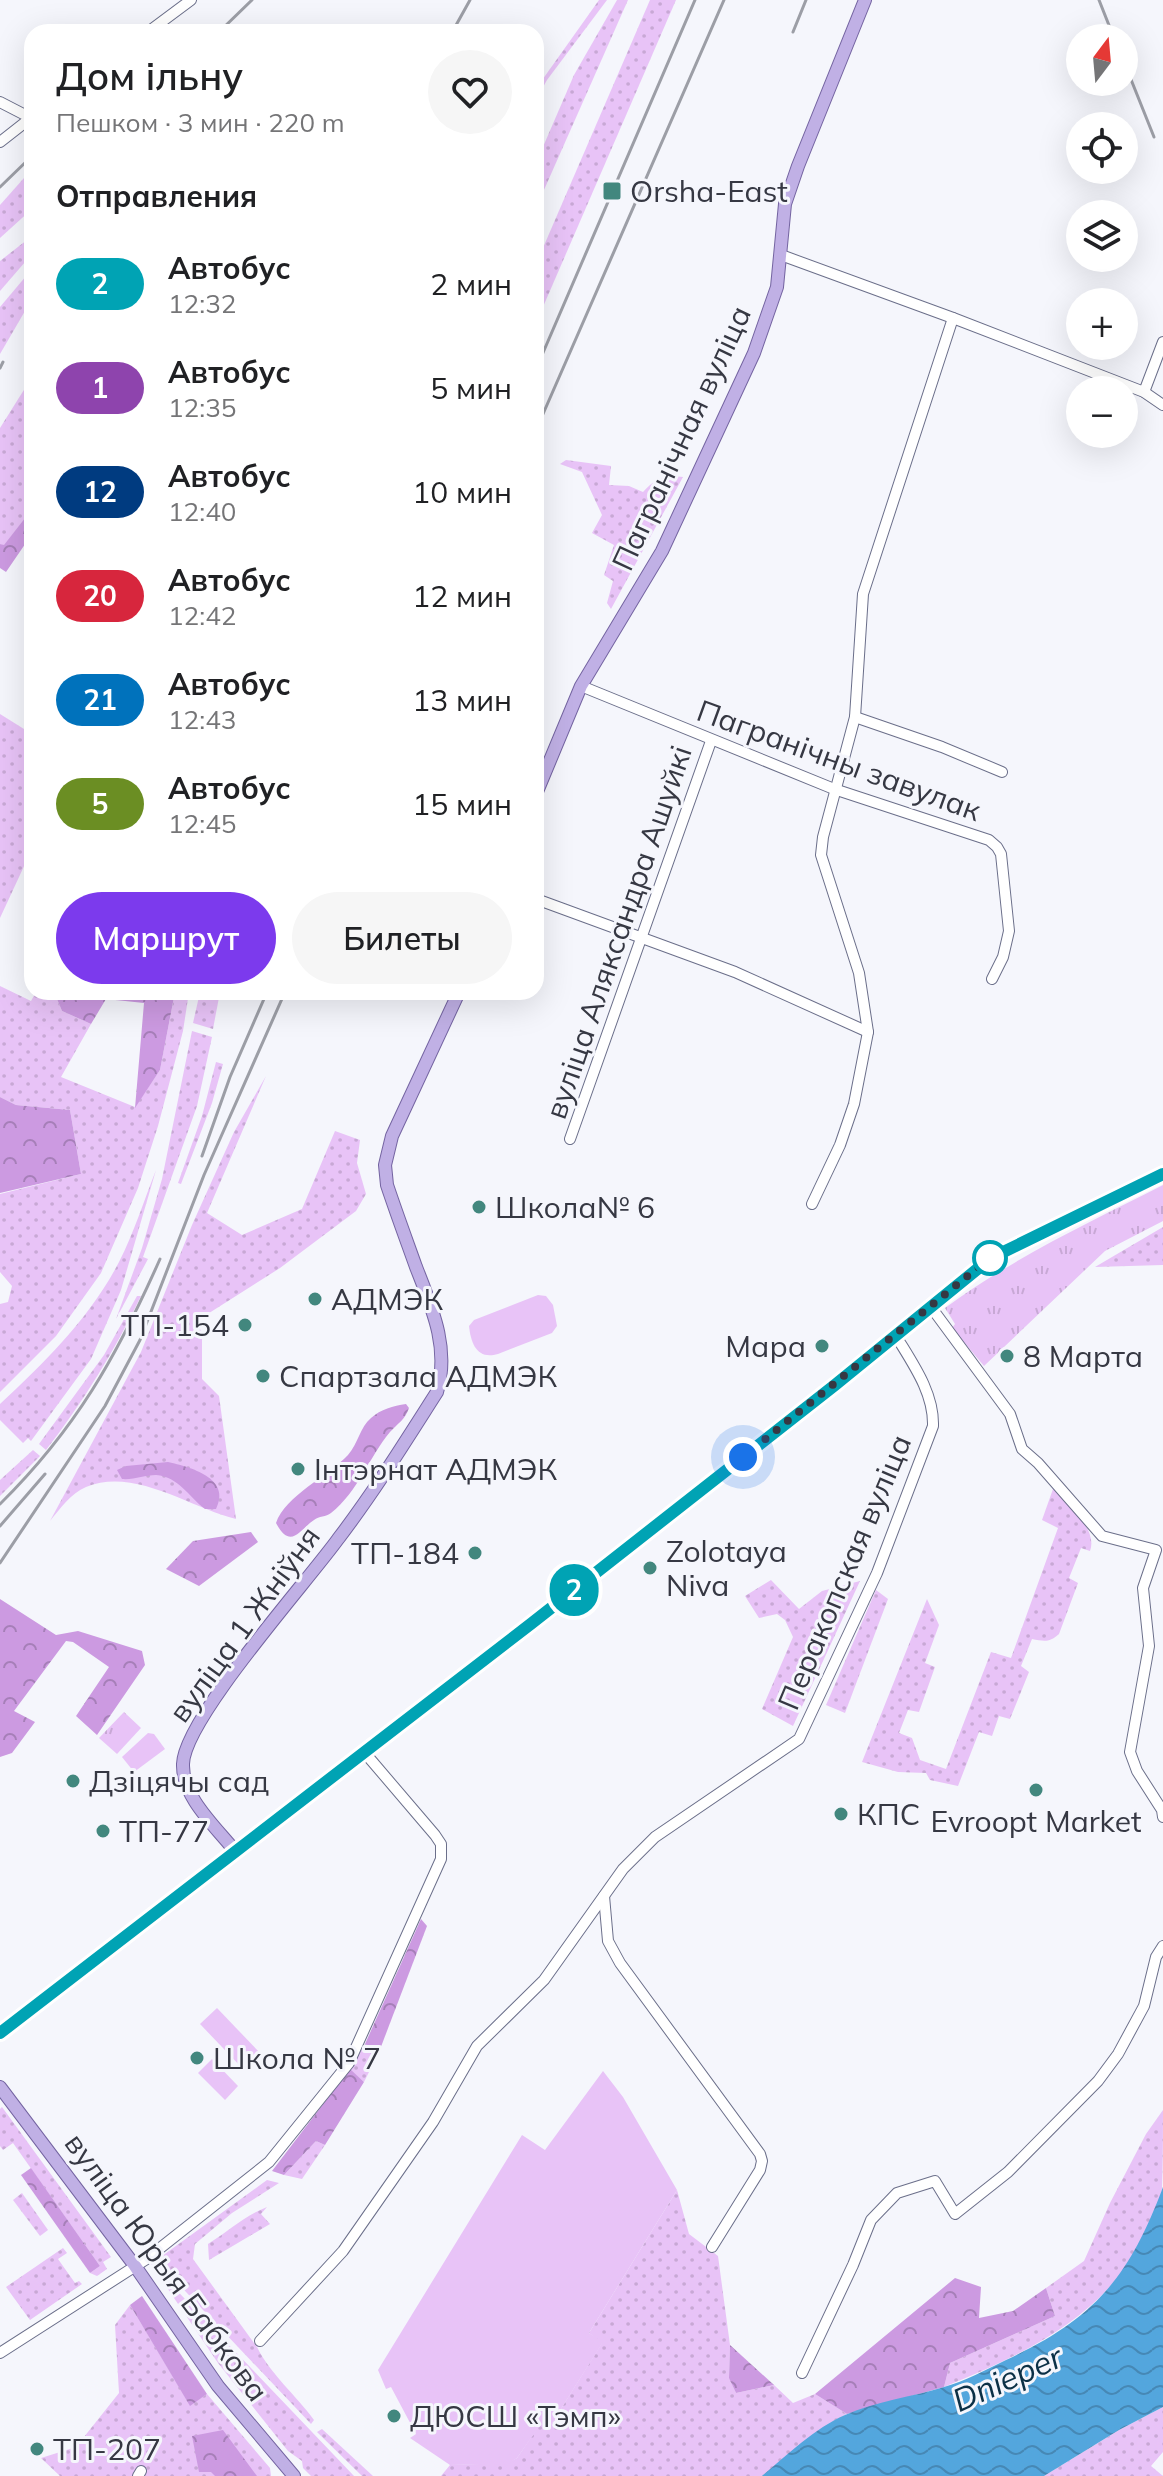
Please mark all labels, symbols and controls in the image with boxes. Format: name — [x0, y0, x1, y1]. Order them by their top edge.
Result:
north arrow — [1066, 24, 1138, 96]
map controls — [1066, 24, 1138, 448]
button: heart — [428, 50, 512, 134]
text: Дом ільну — [56, 52, 243, 100]
text: Пешком · 3 мин · 220 m — [56, 106, 345, 139]
button: locate — [1066, 112, 1138, 184]
place label: Orsha-East — [630, 172, 788, 210]
text: Отправления — [56, 177, 257, 215]
marker: Orsha-East — [601, 180, 623, 202]
button: layers — [1066, 200, 1138, 272]
text: Автобус — [168, 249, 291, 287]
text: 2 мин — [430, 265, 512, 303]
text: 2 — [92, 266, 108, 301]
text: 12:32 — [168, 287, 236, 320]
button: + — [1066, 288, 1138, 360]
street label: Пагранічная вуліца — [603, 300, 759, 576]
text: Автобус — [168, 353, 291, 391]
text: 5 мин — [430, 369, 512, 407]
text: 1 — [92, 370, 108, 405]
button: − — [1066, 376, 1138, 448]
text: 12:35 — [168, 391, 236, 424]
text: Автобус — [168, 457, 291, 495]
text: 10 мин — [412, 473, 512, 511]
text: 12 — [83, 474, 117, 509]
text: 12:40 — [168, 495, 236, 528]
text: Автобус — [168, 561, 291, 599]
text: 12 мин — [412, 577, 512, 615]
text: 20 — [83, 578, 117, 613]
text: 12:42 — [168, 599, 236, 632]
text: Автобус — [168, 665, 291, 703]
text: 13 мин — [412, 681, 512, 719]
text: 21 — [83, 682, 117, 717]
street label: Пагранічны завулак — [692, 691, 987, 829]
text: 12:43 — [168, 703, 236, 736]
street label: вуліца Аляксандра Ашуйкі — [536, 740, 700, 1124]
text: Автобус — [168, 769, 291, 807]
text: 15 мин — [412, 785, 512, 823]
text: 5 — [92, 786, 108, 821]
text: 12:45 — [168, 807, 236, 840]
button: Маршрут — [56, 892, 276, 984]
button: Билеты — [292, 892, 512, 984]
place label: Школа№ 6 — [495, 1188, 655, 1226]
marker: Школа№ 6 — [470, 1198, 488, 1216]
unlabelled marker — [973, 1241, 1007, 1275]
place label: АДМЭК — [331, 1280, 444, 1318]
marker: АДМЭК — [306, 1290, 324, 1308]
place label: ТП-154 — [121, 1306, 229, 1344]
marker: ТП-154 — [236, 1316, 254, 1334]
place label: Мара — [725, 1327, 806, 1365]
marker: Мара — [813, 1337, 831, 1355]
place label: 8 Марта — [1023, 1337, 1143, 1375]
marker: 8 Марта — [998, 1347, 1016, 1365]
place label: Спартзала АДМЭК — [279, 1357, 557, 1395]
marker: Спартзала АДМЭК — [254, 1367, 272, 1385]
street label: Перакопская вуліца — [769, 1429, 919, 1715]
your location — [723, 1437, 763, 1477]
place label: Інтэрнат АДМЭК — [314, 1450, 558, 1488]
marker: Інтэрнат АДМЭК — [289, 1460, 307, 1478]
street label: вуліца 1 Жніўня — [160, 1518, 328, 1730]
place label: Zolotaya Niva — [666, 1532, 787, 1604]
place label: ТП-184 — [351, 1534, 459, 1572]
marker: ТП-184 — [466, 1544, 484, 1562]
marker: Zolotaya Niva — [641, 1559, 659, 1577]
line badge: 2 — [548, 1564, 600, 1616]
text: 2 — [566, 1572, 582, 1607]
place label: Дзіцячы сад — [89, 1762, 269, 1800]
marker: Дзіцячы сад — [64, 1772, 82, 1790]
marker: Evroopt Market — [1027, 1781, 1045, 1799]
place label: КПС — [857, 1795, 920, 1833]
place label: Evroopt Market — [931, 1802, 1141, 1840]
marker: КПС — [832, 1805, 850, 1823]
place label: ТП-77 — [119, 1812, 209, 1850]
marker: ТП-77 — [94, 1822, 112, 1840]
place label: Школа № 7 — [213, 2039, 381, 2077]
marker: Школа № 7 — [188, 2049, 206, 2067]
street label: вуліца Юрыя Бабкова — [57, 2125, 277, 2409]
water label: Dnieper — [946, 2336, 1069, 2420]
place label: ДЮСШ «Тэмп» — [410, 2397, 621, 2435]
marker: ДЮСШ «Тэмп» — [385, 2407, 403, 2425]
place label: ТП-207 — [53, 2430, 161, 2468]
marker: ТП-207 — [28, 2440, 46, 2458]

